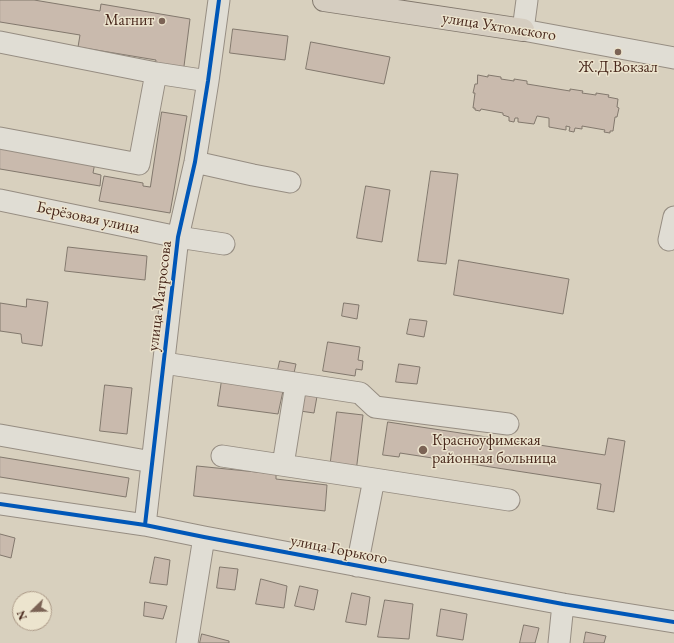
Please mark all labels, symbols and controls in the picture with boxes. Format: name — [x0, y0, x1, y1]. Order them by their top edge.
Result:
street label: улица Ухтомского — [441, 9, 557, 45]
place label: Магнит — [105, 11, 154, 31]
marker: Магнит — [157, 16, 167, 26]
marker: Ж.Д.Вокзал — [613, 47, 623, 57]
place label: Ж.Д.Вокзал — [578, 58, 658, 78]
street label: Берёзовая улица — [35, 198, 141, 238]
street label: улица Матросова — [144, 240, 176, 352]
place label: Красноуфимская районная больница — [432, 431, 557, 469]
marker: Красноуфимская районная больница — [417, 444, 429, 456]
street label: улица Горького — [289, 531, 389, 569]
north arrow — [12, 591, 52, 631]
text: N — [14, 608, 30, 622]

